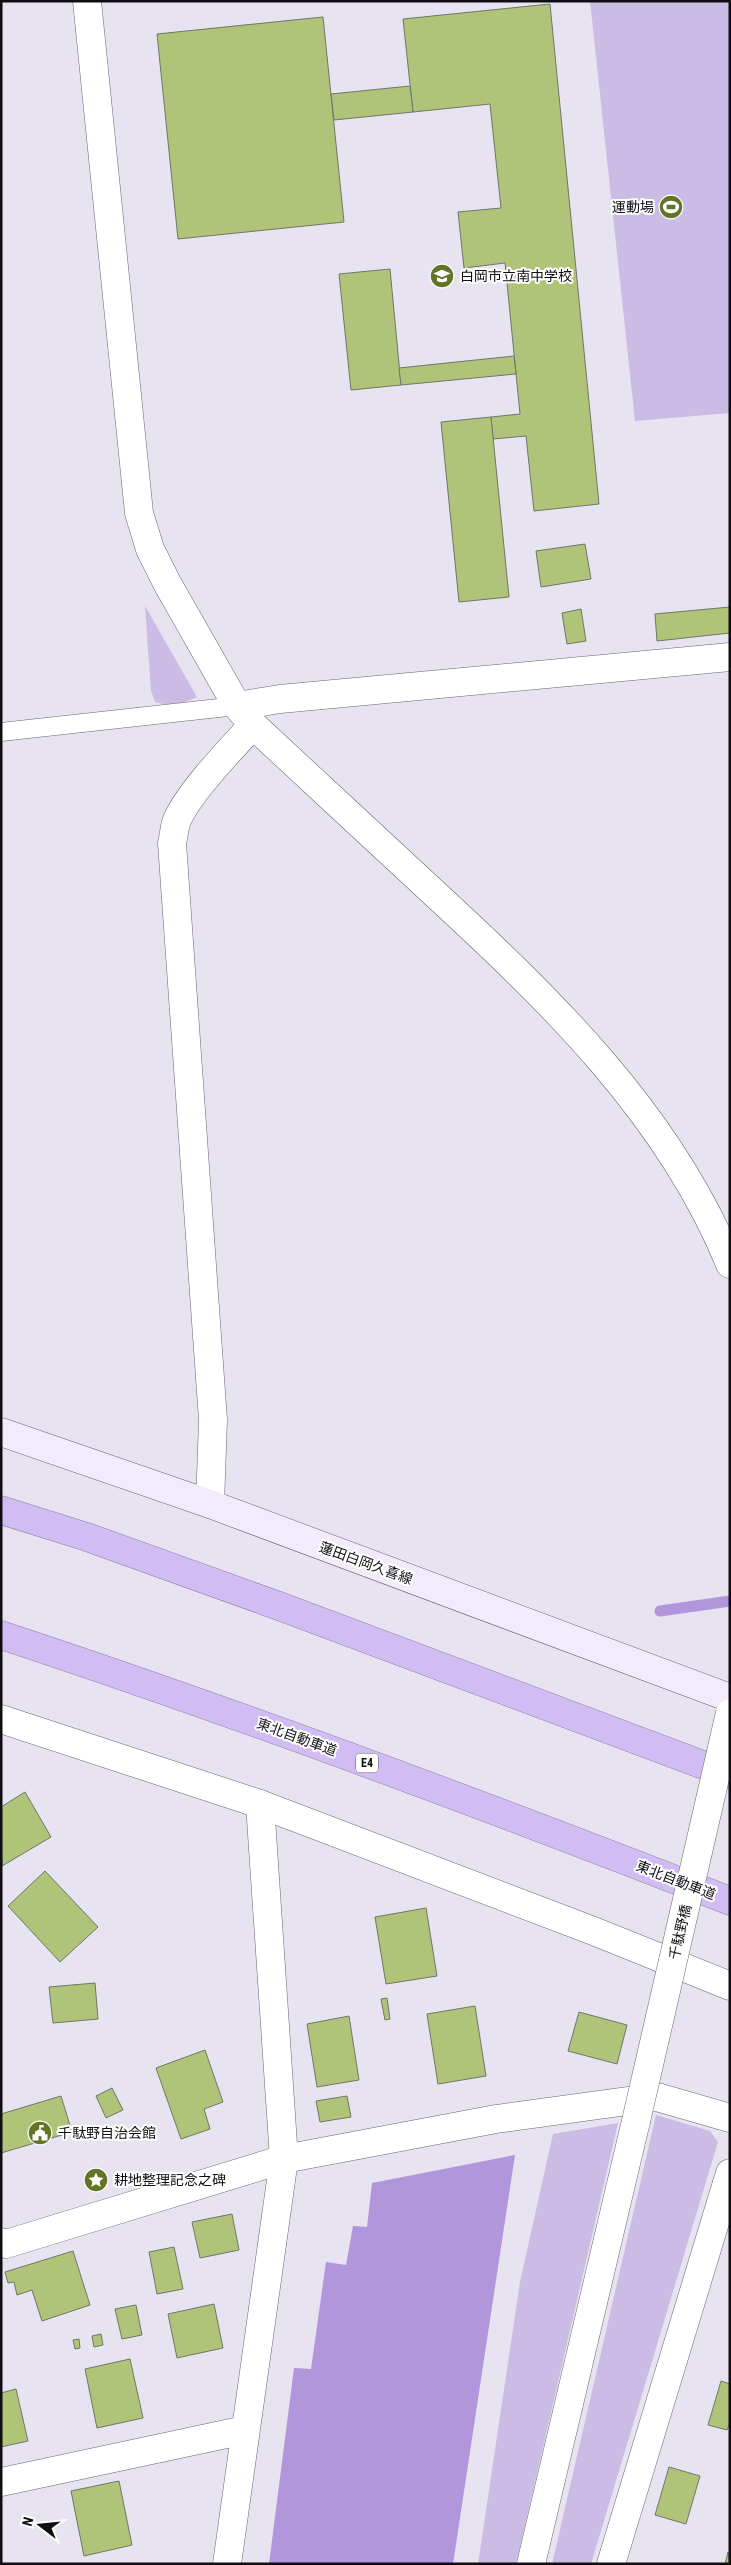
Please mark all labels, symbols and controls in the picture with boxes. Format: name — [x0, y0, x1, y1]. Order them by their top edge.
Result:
sports icon: 運動場 — [658, 194, 684, 220]
place label: 運動場 — [612, 199, 654, 215]
school or university icon: 白岡市立南中学校 — [429, 263, 455, 289]
place label: 白岡市立南中学校 — [460, 268, 572, 284]
street label: 蓮田白岡久喜線 — [317, 1539, 415, 1587]
street label: 東北自動車道 — [255, 1715, 339, 1759]
road number: E4 — [356, 1754, 378, 1772]
street label: 東北自動車道 — [634, 1857, 718, 1903]
street label: 千駄野橋 — [666, 1903, 694, 1961]
public building icon: 千駄野自治会館 — [27, 2120, 53, 2146]
place label: 千駄野自治会館 — [58, 2125, 156, 2141]
place icon: 耕地整理記念之碑 — [83, 2167, 109, 2193]
place label: 耕地整理記念之碑 — [114, 2172, 226, 2188]
north arrow — [15, 2500, 65, 2550]
text: N — [19, 2515, 36, 2528]

